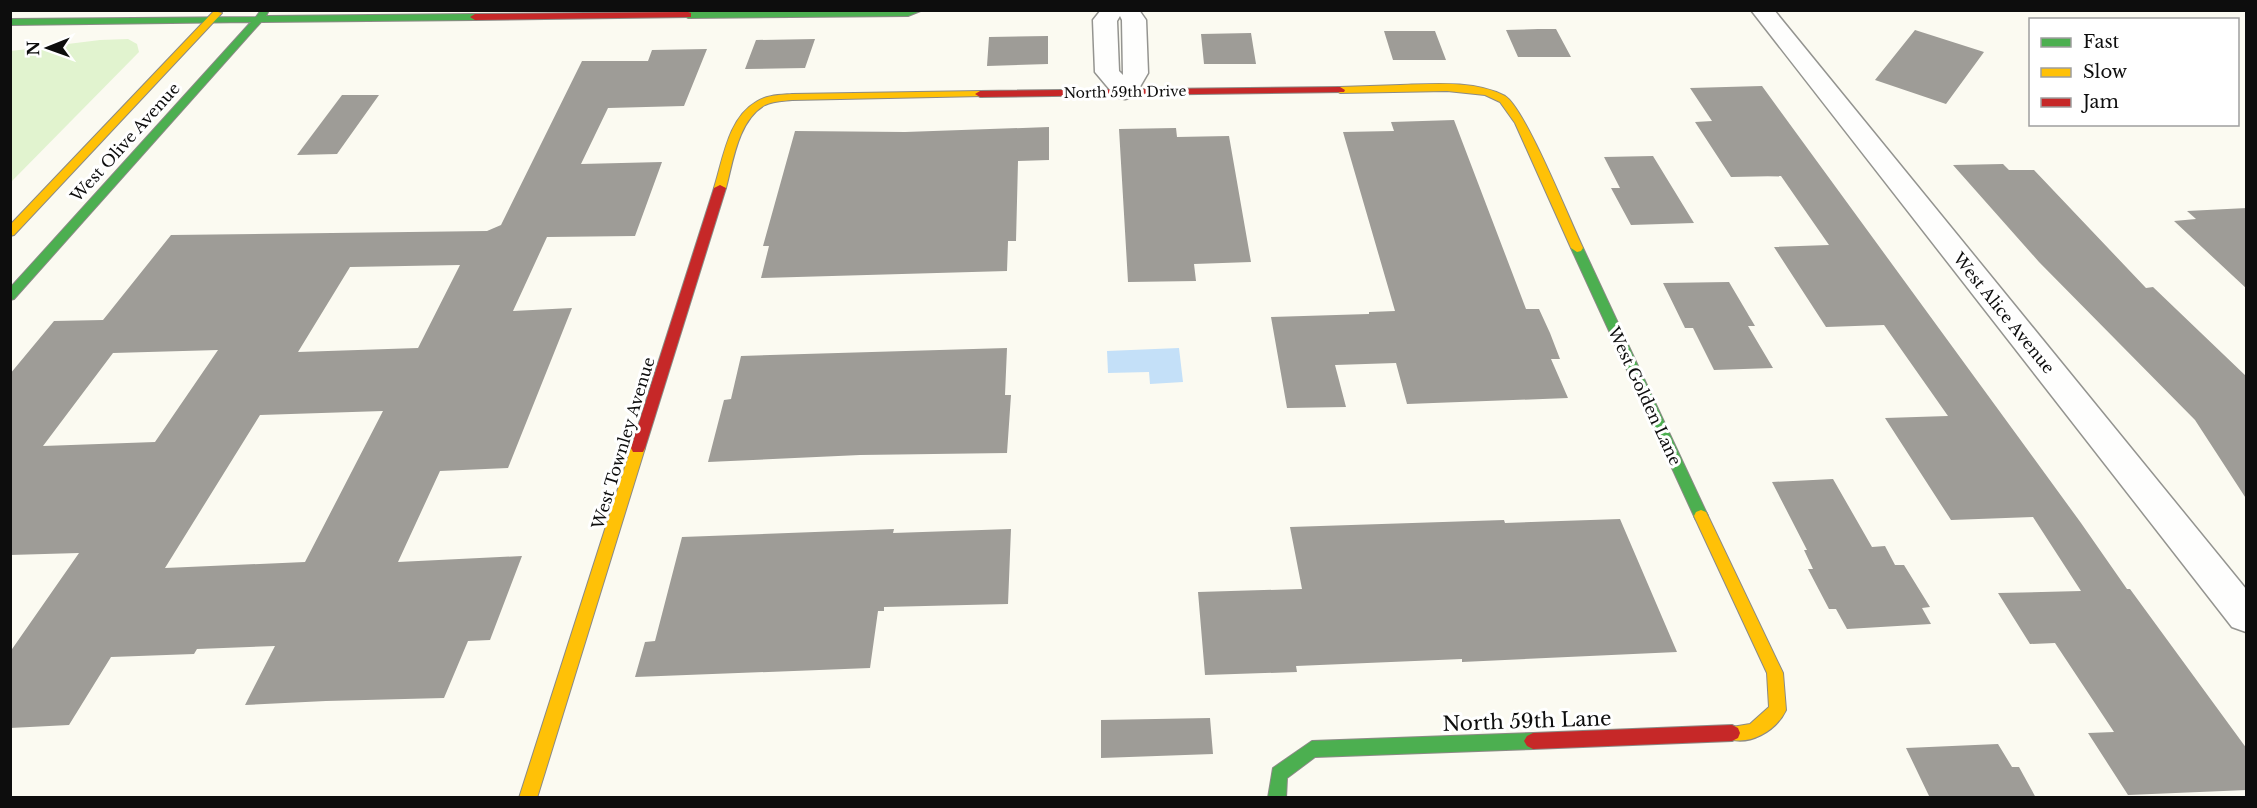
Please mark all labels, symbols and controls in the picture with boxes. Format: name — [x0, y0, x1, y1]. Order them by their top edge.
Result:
north arrow — [18, 18, 78, 78]
legend — [2029, 18, 2239, 126]
text: Fast — [2083, 31, 2120, 53]
text: N — [23, 41, 43, 56]
text: Slow — [2083, 61, 2128, 83]
street label: West Olive Avenue — [65, 78, 184, 207]
street label: North 59th Drive — [1063, 82, 1187, 102]
text: Jam — [2081, 91, 2119, 113]
street label: West Alice Avenue — [1949, 248, 2059, 377]
street label: West Golden Lane — [1604, 323, 1686, 468]
street label: West Townley Avenue — [587, 355, 659, 532]
street label: North 59th Lane — [1442, 706, 1612, 736]

